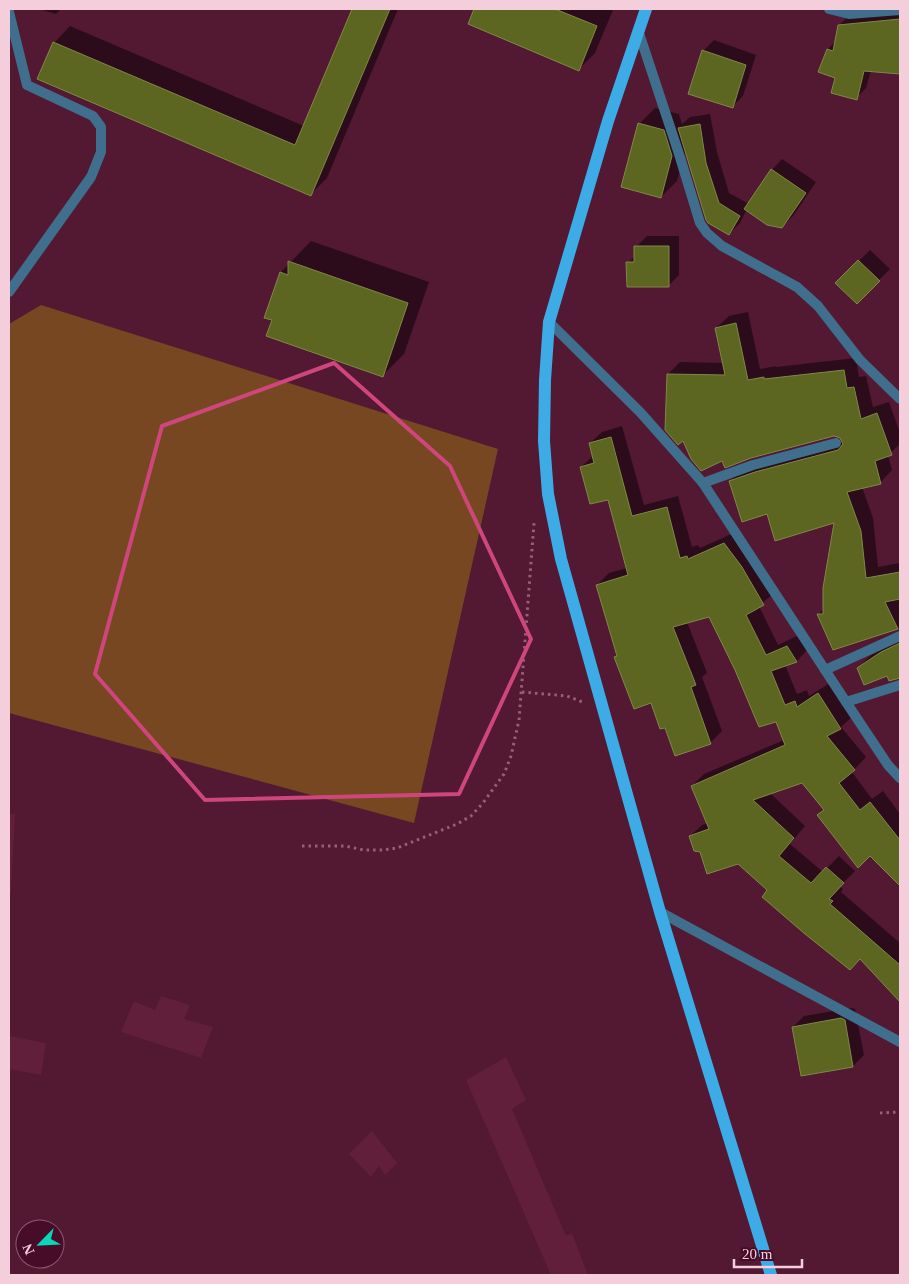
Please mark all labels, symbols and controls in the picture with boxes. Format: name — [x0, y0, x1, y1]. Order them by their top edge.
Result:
north arrow — [15, 1219, 65, 1269]
scale bar — [734, 1236, 802, 1268]
text: N — [20, 1241, 37, 1257]
text: 20 m — [742, 1246, 773, 1262]

